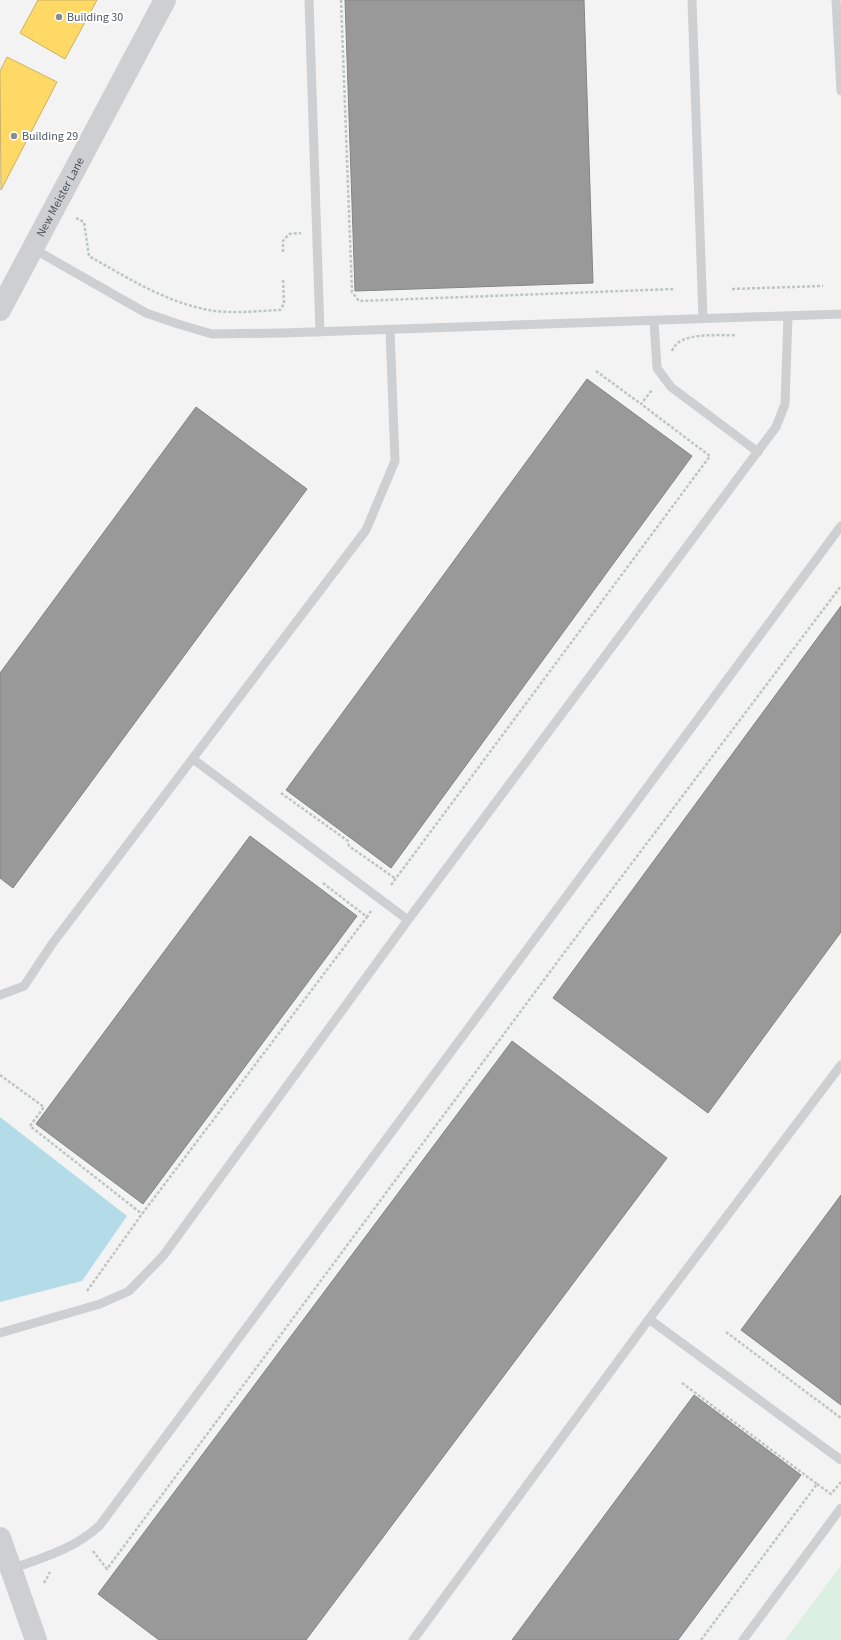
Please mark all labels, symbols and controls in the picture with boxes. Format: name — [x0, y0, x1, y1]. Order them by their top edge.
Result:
place label: Building 30 — [67, 9, 123, 26]
marker: Building 30 — [54, 12, 64, 22]
place label: Building 29 — [22, 128, 78, 145]
marker: Building 29 — [9, 131, 19, 141]
street label: New Meister Lane — [32, 154, 88, 240]

